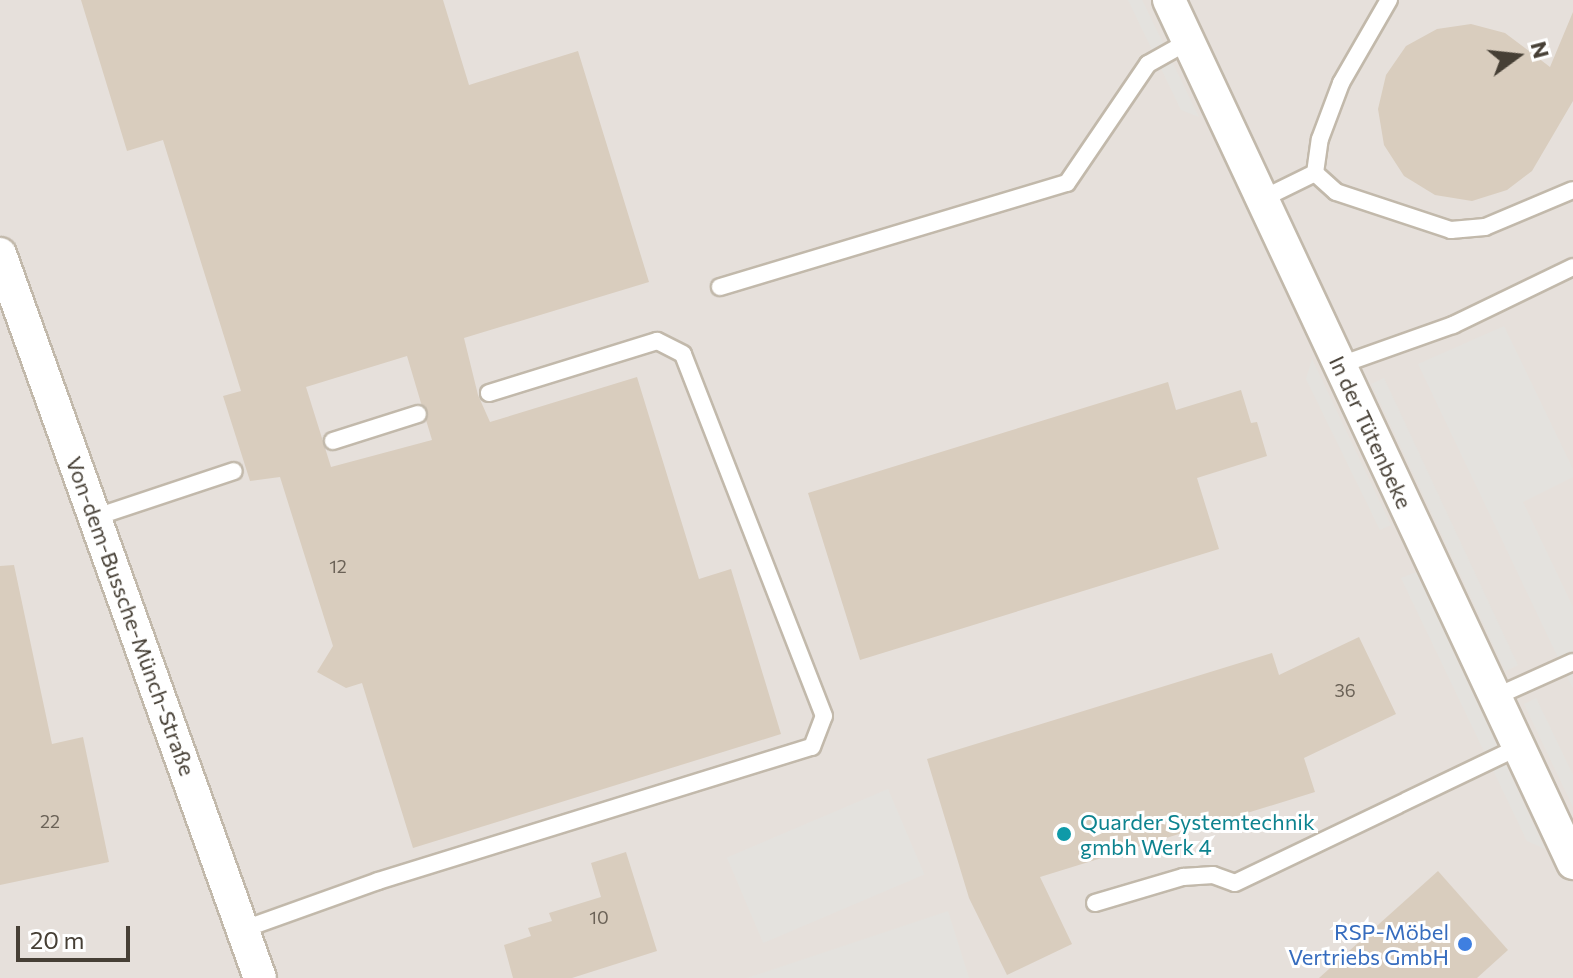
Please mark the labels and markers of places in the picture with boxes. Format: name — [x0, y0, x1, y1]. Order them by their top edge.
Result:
place label: Quarder Systemtechnik gmbh Werk 4 — [1080, 808, 1315, 860]
marker: Quarder Systemtechnik gmbh Werk 4 — [1055, 825, 1073, 843]
place label: RSP-Möbel Vertriebs GmbH — [1288, 918, 1449, 970]
marker: RSP-Möbel Vertriebs GmbH — [1456, 935, 1474, 953]

